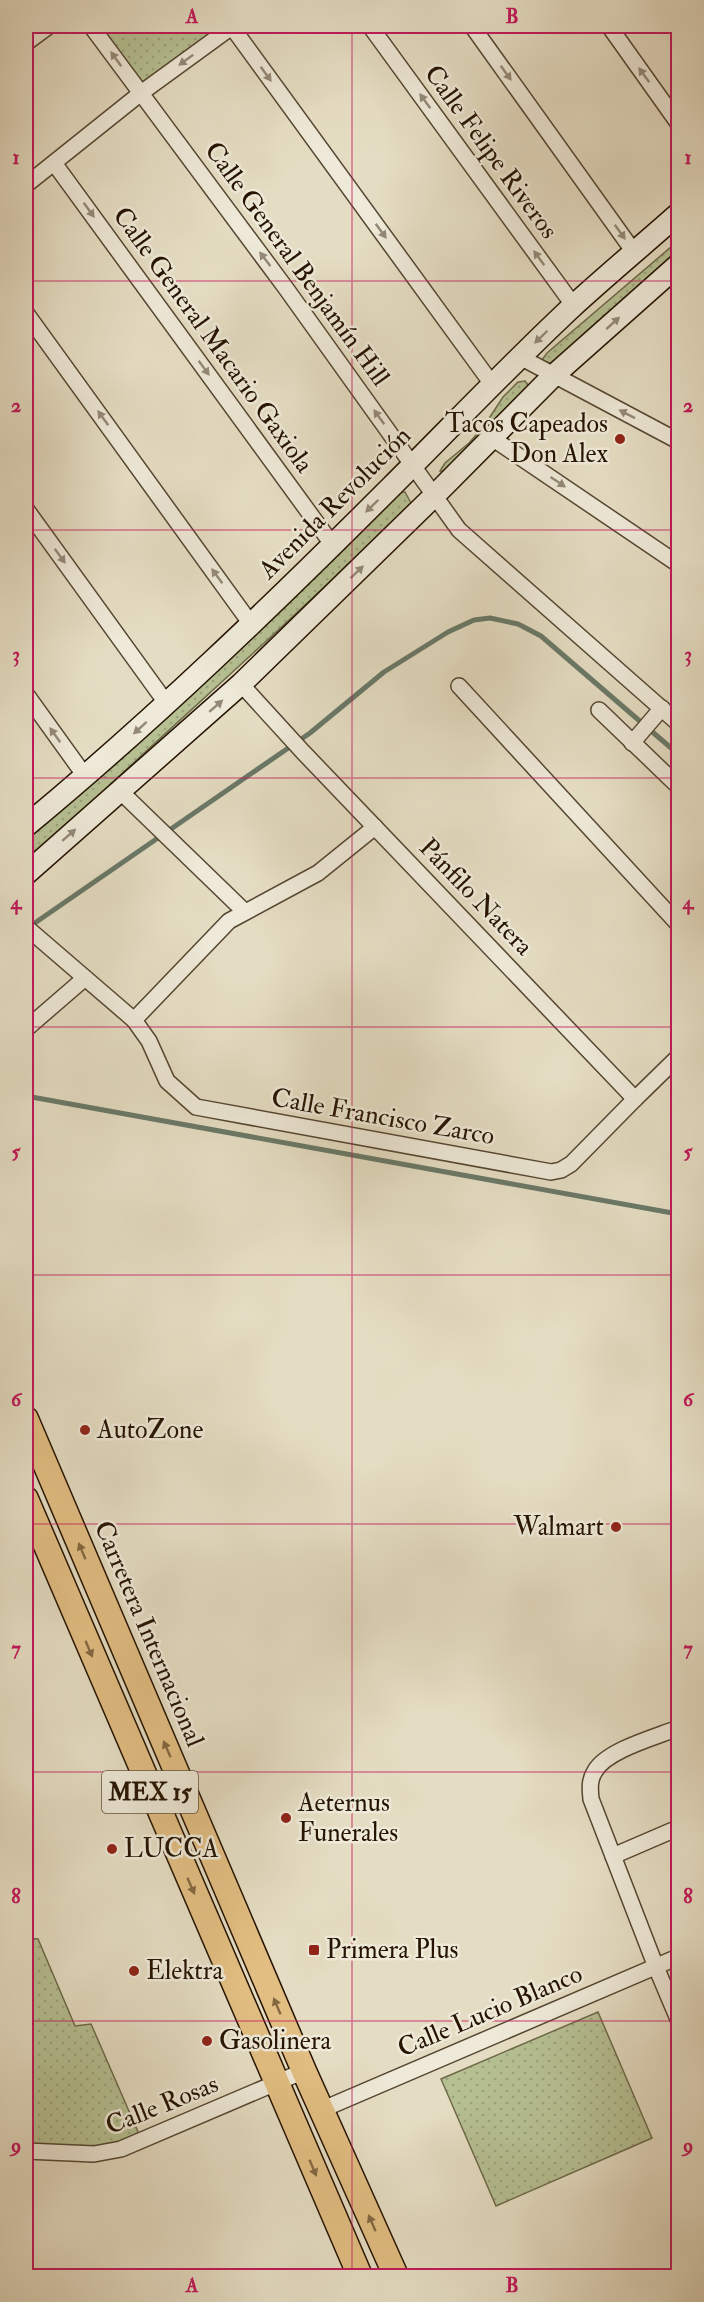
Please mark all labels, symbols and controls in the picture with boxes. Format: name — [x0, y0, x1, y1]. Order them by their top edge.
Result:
text: A — [185, 4, 199, 29]
text: B — [505, 4, 519, 29]
one-way arrow — [110, 52, 122, 68]
one-way arrow — [179, 54, 195, 66]
street label: Calle Felipe Riveros — [416, 59, 565, 246]
one-way arrow — [260, 65, 272, 81]
one-way arrow — [500, 65, 512, 81]
one-way arrow — [639, 68, 651, 83]
one-way arrow — [419, 93, 431, 109]
street label: Calle General Benjamín Hill — [198, 136, 397, 393]
text: 1 — [12, 145, 20, 170]
text: 1 — [684, 145, 692, 170]
street label: Calle General Macario Gaxiola — [106, 201, 320, 479]
one-way arrow — [83, 202, 95, 218]
one-way arrow — [375, 223, 387, 239]
one-way arrow — [614, 223, 626, 239]
one-way arrow — [533, 251, 545, 267]
one-way arrow — [259, 252, 271, 268]
one-way arrow — [605, 316, 620, 330]
one-way arrow — [534, 330, 548, 344]
one-way arrow — [198, 359, 210, 375]
text: 2 — [11, 393, 21, 418]
text: 2 — [683, 393, 693, 418]
place label: Tacos Capeados Don Alex — [445, 408, 608, 470]
one-way arrow — [618, 409, 635, 419]
one-way arrow — [373, 410, 385, 426]
one-way arrow — [97, 411, 109, 426]
street label: Avenida Revolución — [251, 420, 418, 587]
marker: Tacos Capeados Don Alex — [613, 432, 627, 446]
one-way arrow — [549, 477, 566, 488]
one-way arrow — [365, 498, 379, 512]
one-way arrow — [54, 548, 66, 564]
one-way arrow — [349, 565, 363, 579]
one-way arrow — [211, 569, 223, 585]
text: 3 — [12, 642, 20, 667]
text: 3 — [684, 642, 692, 667]
one-way arrow — [208, 700, 223, 713]
one-way arrow — [133, 721, 148, 734]
one-way arrow — [50, 728, 62, 743]
one-way arrow — [61, 829, 76, 842]
street label: Pánfilo Natera — [412, 832, 540, 962]
text: 4 — [10, 890, 23, 915]
text: 4 — [682, 890, 695, 915]
street label: Calle Francisco Zarco — [269, 1082, 497, 1152]
text: 5 — [12, 1139, 22, 1164]
text: 5 — [684, 1139, 694, 1164]
text: 6 — [11, 1387, 23, 1412]
text: 6 — [683, 1387, 695, 1412]
place label: AutoZone — [96, 1414, 203, 1446]
marker: AutoZone — [78, 1423, 92, 1437]
place label: Walmart — [512, 1511, 604, 1543]
street label: Carretera Internacional — [87, 1516, 211, 1752]
marker: Walmart — [609, 1520, 623, 1534]
one-way arrow — [77, 1542, 86, 1560]
text: 7 — [11, 1636, 21, 1661]
text: 7 — [683, 1636, 693, 1661]
one-way arrow — [84, 1641, 94, 1659]
one-way arrow — [163, 1741, 172, 1758]
road number: MEX 15 — [102, 1771, 198, 1813]
place label: Aeternus Funerales — [297, 1787, 398, 1849]
marker: Aeternus Funerales — [279, 1811, 293, 1825]
place label: LUCCA — [124, 1833, 219, 1865]
marker: LUCCA — [105, 1842, 119, 1856]
one-way arrow — [187, 1878, 196, 1895]
text: 8 — [11, 1884, 21, 1909]
text: 8 — [683, 1884, 693, 1909]
place label: Primera Plus — [326, 1934, 459, 1966]
marker: Primera Plus — [307, 1943, 321, 1957]
place label: Elektra — [146, 1955, 223, 1987]
street label: Calle Lucio Blanco — [393, 1958, 587, 2064]
marker: Elektra — [127, 1964, 141, 1978]
one-way arrow — [272, 1997, 281, 2015]
place label: Gasolinera — [219, 2025, 331, 2057]
marker: Gasolinera — [200, 2034, 214, 2048]
street label: Calle Rosas — [101, 2068, 223, 2142]
text: 9 — [9, 2133, 21, 2158]
text: 9 — [681, 2133, 693, 2158]
one-way arrow — [308, 2159, 318, 2177]
one-way arrow — [367, 2214, 377, 2232]
text: A — [185, 2273, 199, 2298]
text: B — [505, 2273, 519, 2298]

